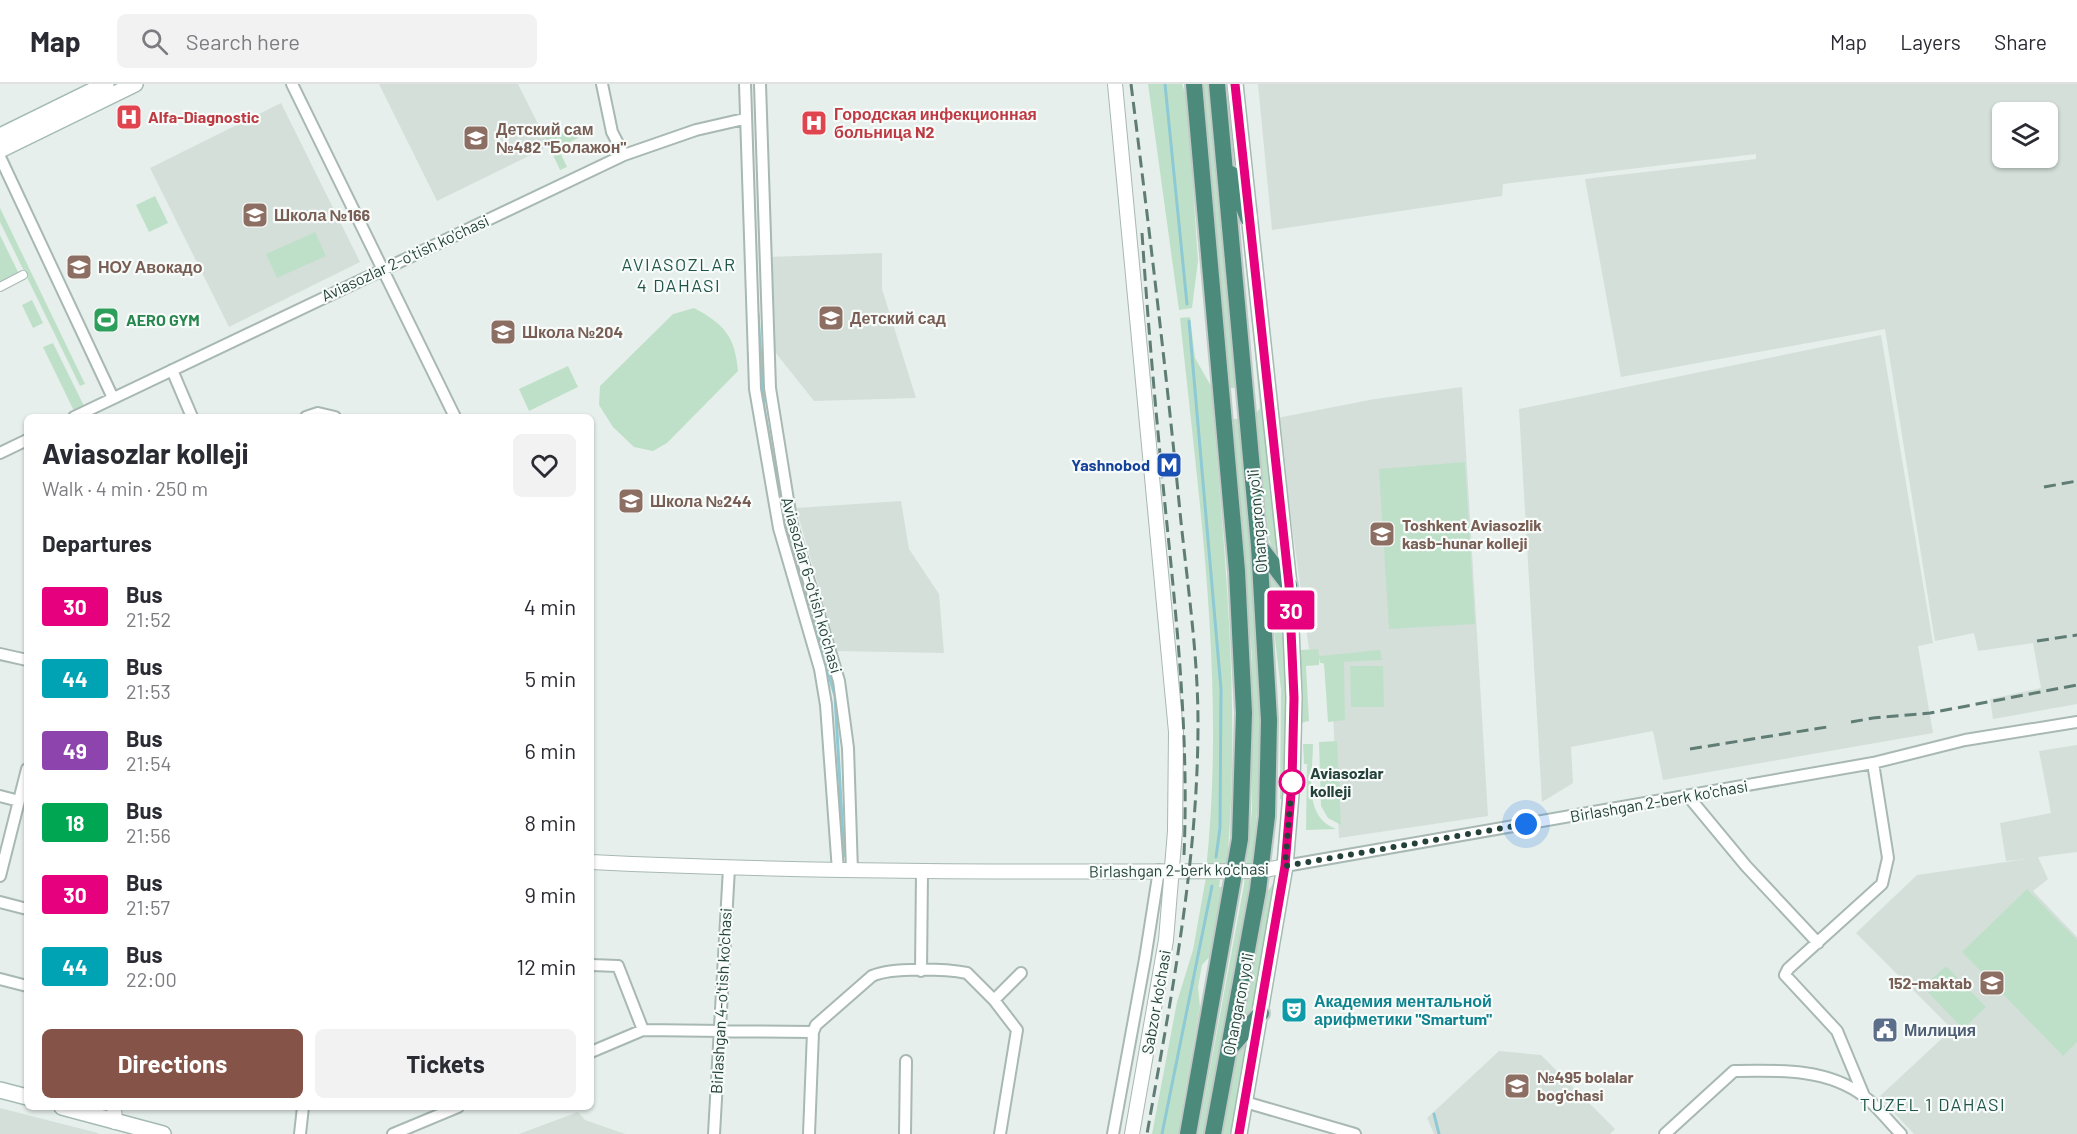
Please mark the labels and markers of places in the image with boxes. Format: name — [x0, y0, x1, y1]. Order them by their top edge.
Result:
hospital icon: Alfa-Diagnostic — [114, 102, 144, 132]
place label: Городская инфекционная больница N2 — [834, 104, 1037, 141]
place label: Alfa-Diagnostic — [148, 107, 260, 126]
hospital icon: Городская инфекционная больница N2 — [799, 108, 829, 138]
place label: Детский сам №482 "Болажон" — [496, 119, 626, 156]
school or university icon: Детский сам №482 "Болажон" — [461, 123, 491, 153]
school or university icon: Школа №166 — [240, 200, 270, 230]
place label: Школа №166 — [274, 205, 371, 224]
school or university icon: НОУ Авокадо — [64, 252, 94, 282]
place label: НОУ Авокадо — [98, 257, 203, 276]
school or university icon: Детский сад — [816, 303, 846, 333]
sports icon: AERO GYM — [91, 305, 121, 335]
place label: Детский сад — [850, 308, 946, 327]
place label: AERO GYM — [126, 310, 200, 329]
school or university icon: Школа №204 — [488, 317, 518, 347]
place label: Школа №204 — [522, 322, 623, 341]
metro station icon: Yashnobod — [1154, 450, 1184, 480]
place label: Yashnobod — [1071, 455, 1150, 474]
school or university icon: Школа №244 — [616, 486, 646, 516]
place label: Школа №244 — [650, 491, 752, 510]
place label: Toshkent Aviasozlik kasb-hunar kolleji — [1402, 515, 1542, 552]
school or university icon: Toshkent Aviasozlik kasb-hunar kolleji — [1367, 519, 1397, 549]
place label: Aviasozlar kolleji — [1310, 763, 1384, 800]
marker: Aviasozlar kolleji — [1279, 769, 1305, 795]
school or university icon: 152-maktab — [1977, 968, 2007, 998]
place label: 152-maktab — [1888, 973, 1972, 992]
place label: Академия ментальной арифметики "Smartum" — [1314, 991, 1492, 1028]
theatre icon: Академия ментальной арифметики "Smartum" — [1279, 995, 1309, 1025]
public building icon: Милиция — [1870, 1015, 1900, 1045]
place label: Милиция — [1904, 1020, 1976, 1039]
place label: №495 bolalar bog'chasi — [1537, 1067, 1634, 1104]
school or university icon: №495 bolalar bog'chasi — [1502, 1071, 1532, 1101]

